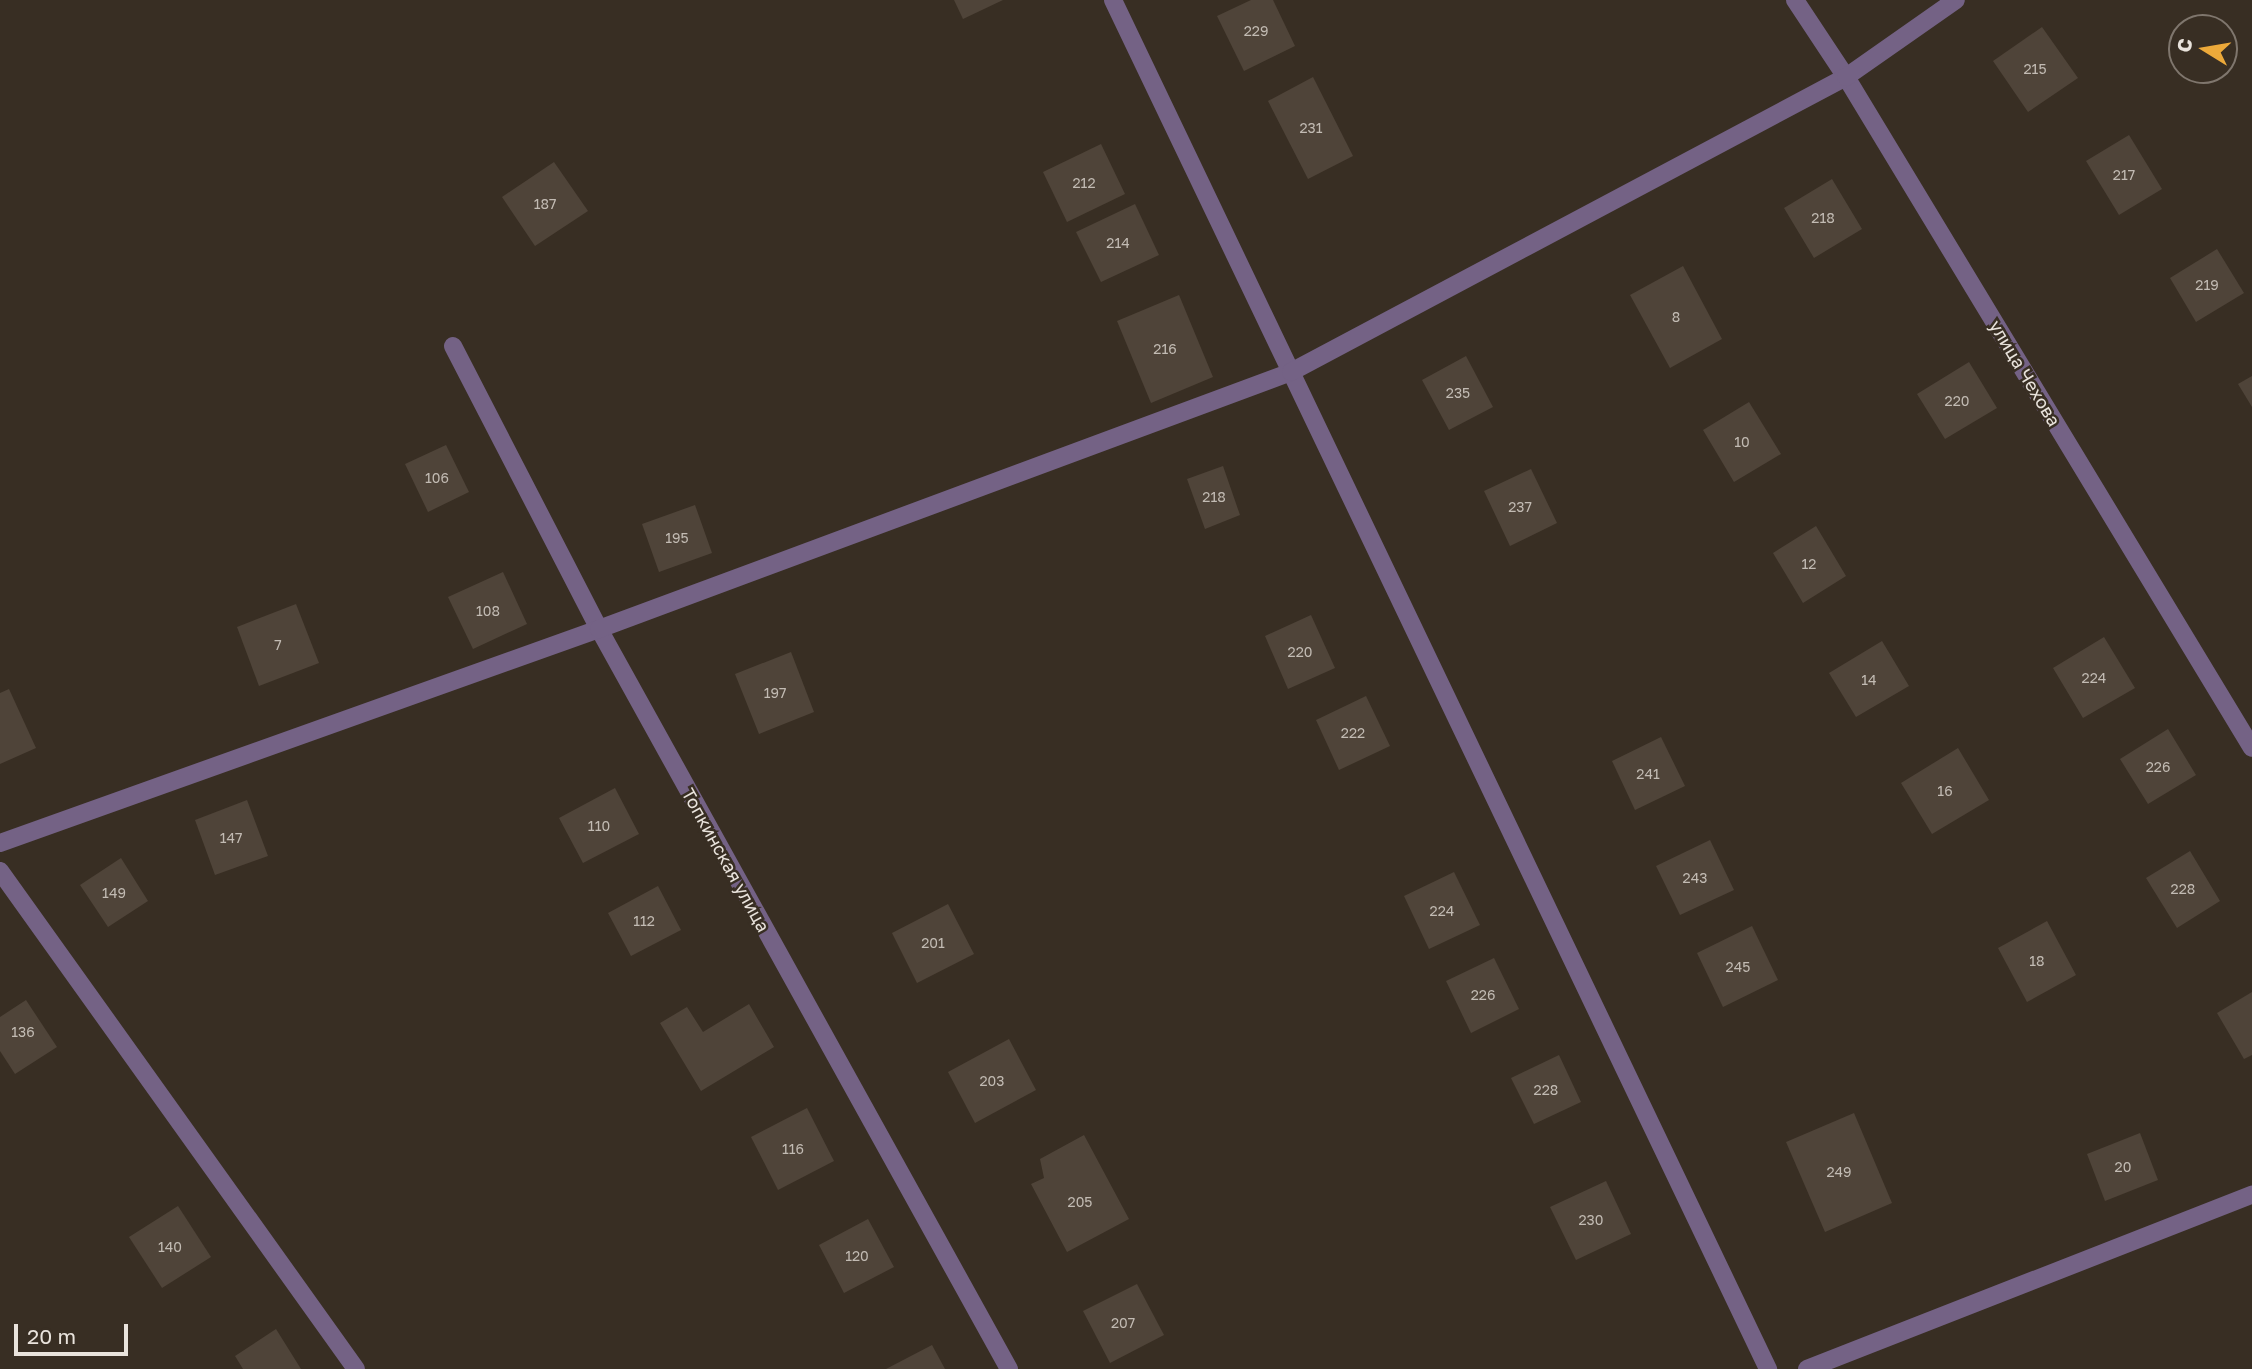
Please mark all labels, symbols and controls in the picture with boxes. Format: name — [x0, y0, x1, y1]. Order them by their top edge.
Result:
north arrow — [2168, 14, 2238, 84]
house number: 229 — [1244, 23, 1268, 39]
text: С — [2171, 36, 2196, 54]
house number: 215 — [2023, 61, 2047, 77]
house number: 231 — [1299, 120, 1323, 136]
house number: 217 — [2113, 167, 2135, 183]
house number: 212 — [1072, 175, 1096, 191]
house number: 187 — [534, 196, 556, 212]
house number: 218 — [1811, 210, 1835, 226]
house number: 214 — [1106, 235, 1130, 251]
house number: 219 — [2195, 277, 2219, 293]
house number: 8 — [1672, 309, 1680, 325]
street label: улица Чехова — [1985, 316, 2065, 430]
house number: 216 — [1153, 341, 1177, 357]
house number: 235 — [1446, 385, 1470, 401]
house number: 220 — [1945, 393, 1969, 409]
house number: 10 — [1734, 434, 1750, 450]
house number: 106 — [425, 470, 449, 486]
house number: 218 — [1202, 489, 1226, 505]
house number: 237 — [1508, 499, 1532, 515]
house number: 195 — [665, 530, 689, 546]
house number: 12 — [1802, 556, 1816, 572]
house number: 108 — [476, 603, 500, 619]
house number: 7 — [274, 637, 282, 653]
house number: 220 — [1288, 644, 1312, 660]
house number: 224 — [2082, 670, 2106, 686]
house number: 14 — [1861, 672, 1877, 688]
house number: 197 — [764, 685, 786, 701]
house number: 222 — [1341, 725, 1365, 741]
house number: 226 — [2146, 759, 2170, 775]
house number: 241 — [1636, 766, 1660, 782]
house number: 16 — [1937, 783, 1953, 799]
street label: Топкинская улица — [678, 784, 774, 936]
house number: 110 — [588, 818, 610, 834]
house number: 147 — [220, 830, 242, 846]
house number: 243 — [1683, 870, 1707, 886]
house number: 228 — [2171, 881, 2195, 897]
house number: 149 — [102, 885, 126, 901]
house number: 224 — [1430, 903, 1454, 919]
house number: 112 — [633, 913, 655, 929]
house number: 201 — [921, 935, 945, 951]
house number: 18 — [2029, 953, 2045, 969]
house number: 245 — [1726, 959, 1750, 975]
house number: 226 — [1471, 987, 1495, 1003]
house number: 136 — [11, 1024, 35, 1040]
house number: 203 — [980, 1073, 1004, 1089]
house number: 228 — [1534, 1082, 1558, 1098]
house number: 116 — [782, 1141, 804, 1157]
house number: 20 — [2115, 1159, 2131, 1175]
house number: 249 — [1826, 1164, 1852, 1180]
house number: 205 — [1068, 1194, 1092, 1210]
house number: 230 — [1579, 1212, 1603, 1228]
house number: 140 — [158, 1239, 182, 1255]
house number: 120 — [845, 1248, 869, 1264]
scale bar — [18, 1310, 131, 1354]
house number: 207 — [1111, 1315, 1135, 1331]
text: 20 m — [27, 1323, 76, 1349]

